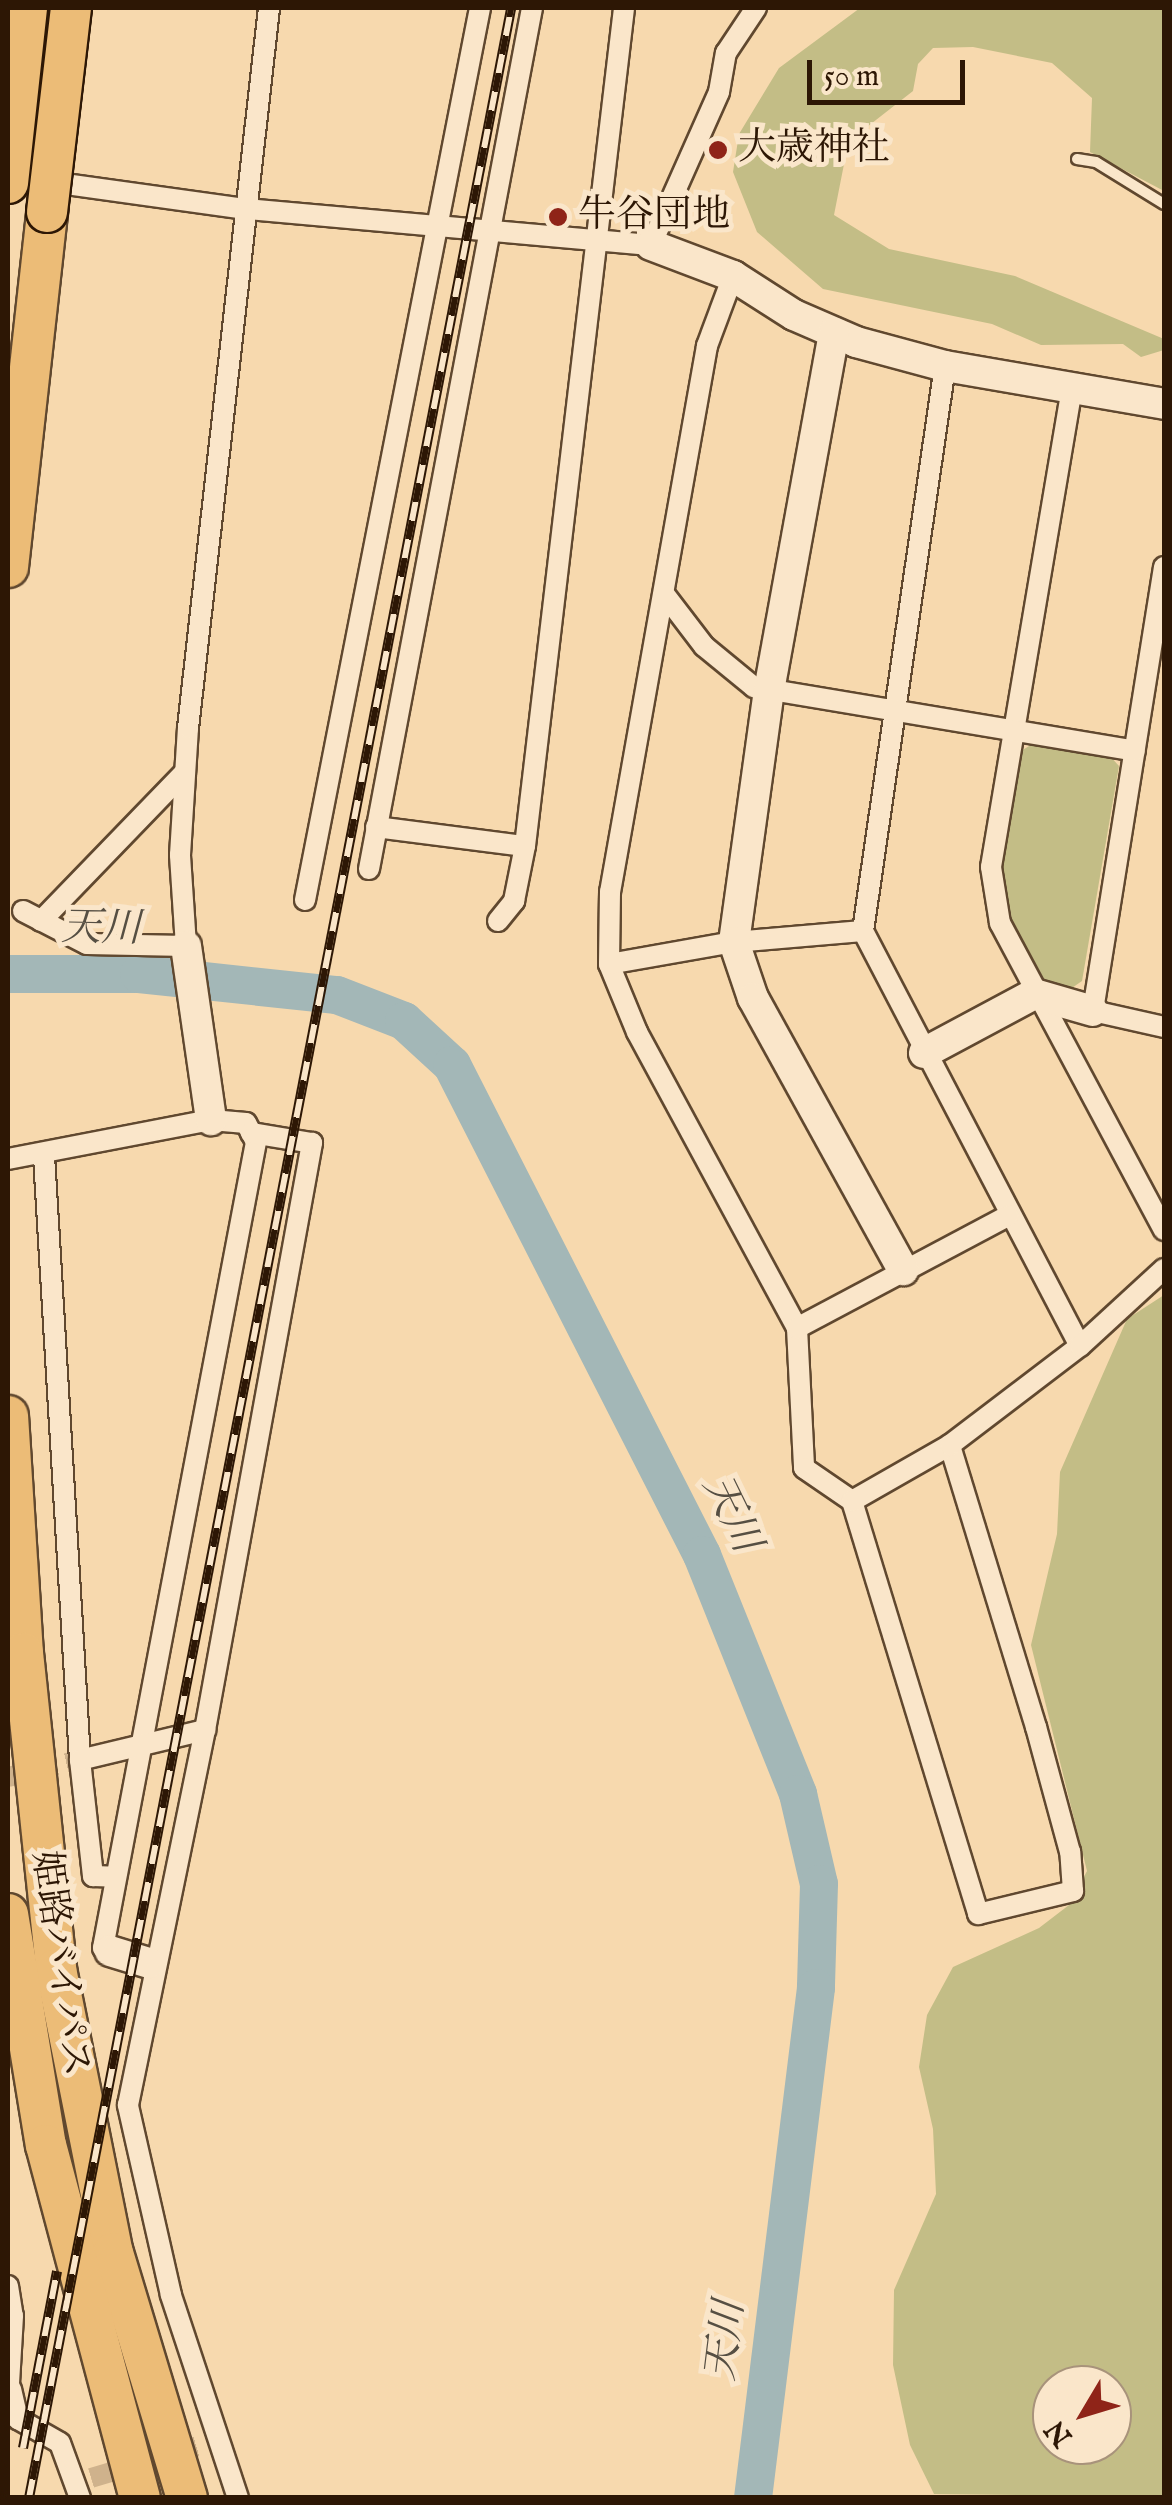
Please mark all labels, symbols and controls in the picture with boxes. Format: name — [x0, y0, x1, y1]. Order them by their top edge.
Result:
scale bar — [812, 40, 970, 102]
text: 50 m — [824, 58, 879, 96]
place label: 大歳神社 — [738, 127, 890, 173]
marker: 大歳神社 — [707, 139, 729, 161]
place label: 牛谷団地 — [578, 194, 730, 240]
marker: 牛谷団地 — [547, 206, 569, 228]
water label: 天川 — [61, 905, 141, 955]
water label: 天川 — [691, 1468, 769, 1560]
street label: 姫路バイパス — [21, 1848, 97, 2080]
water label: 天川 — [698, 2298, 756, 2384]
north arrow — [1032, 2365, 1132, 2465]
text: N — [1038, 2412, 1081, 2453]

